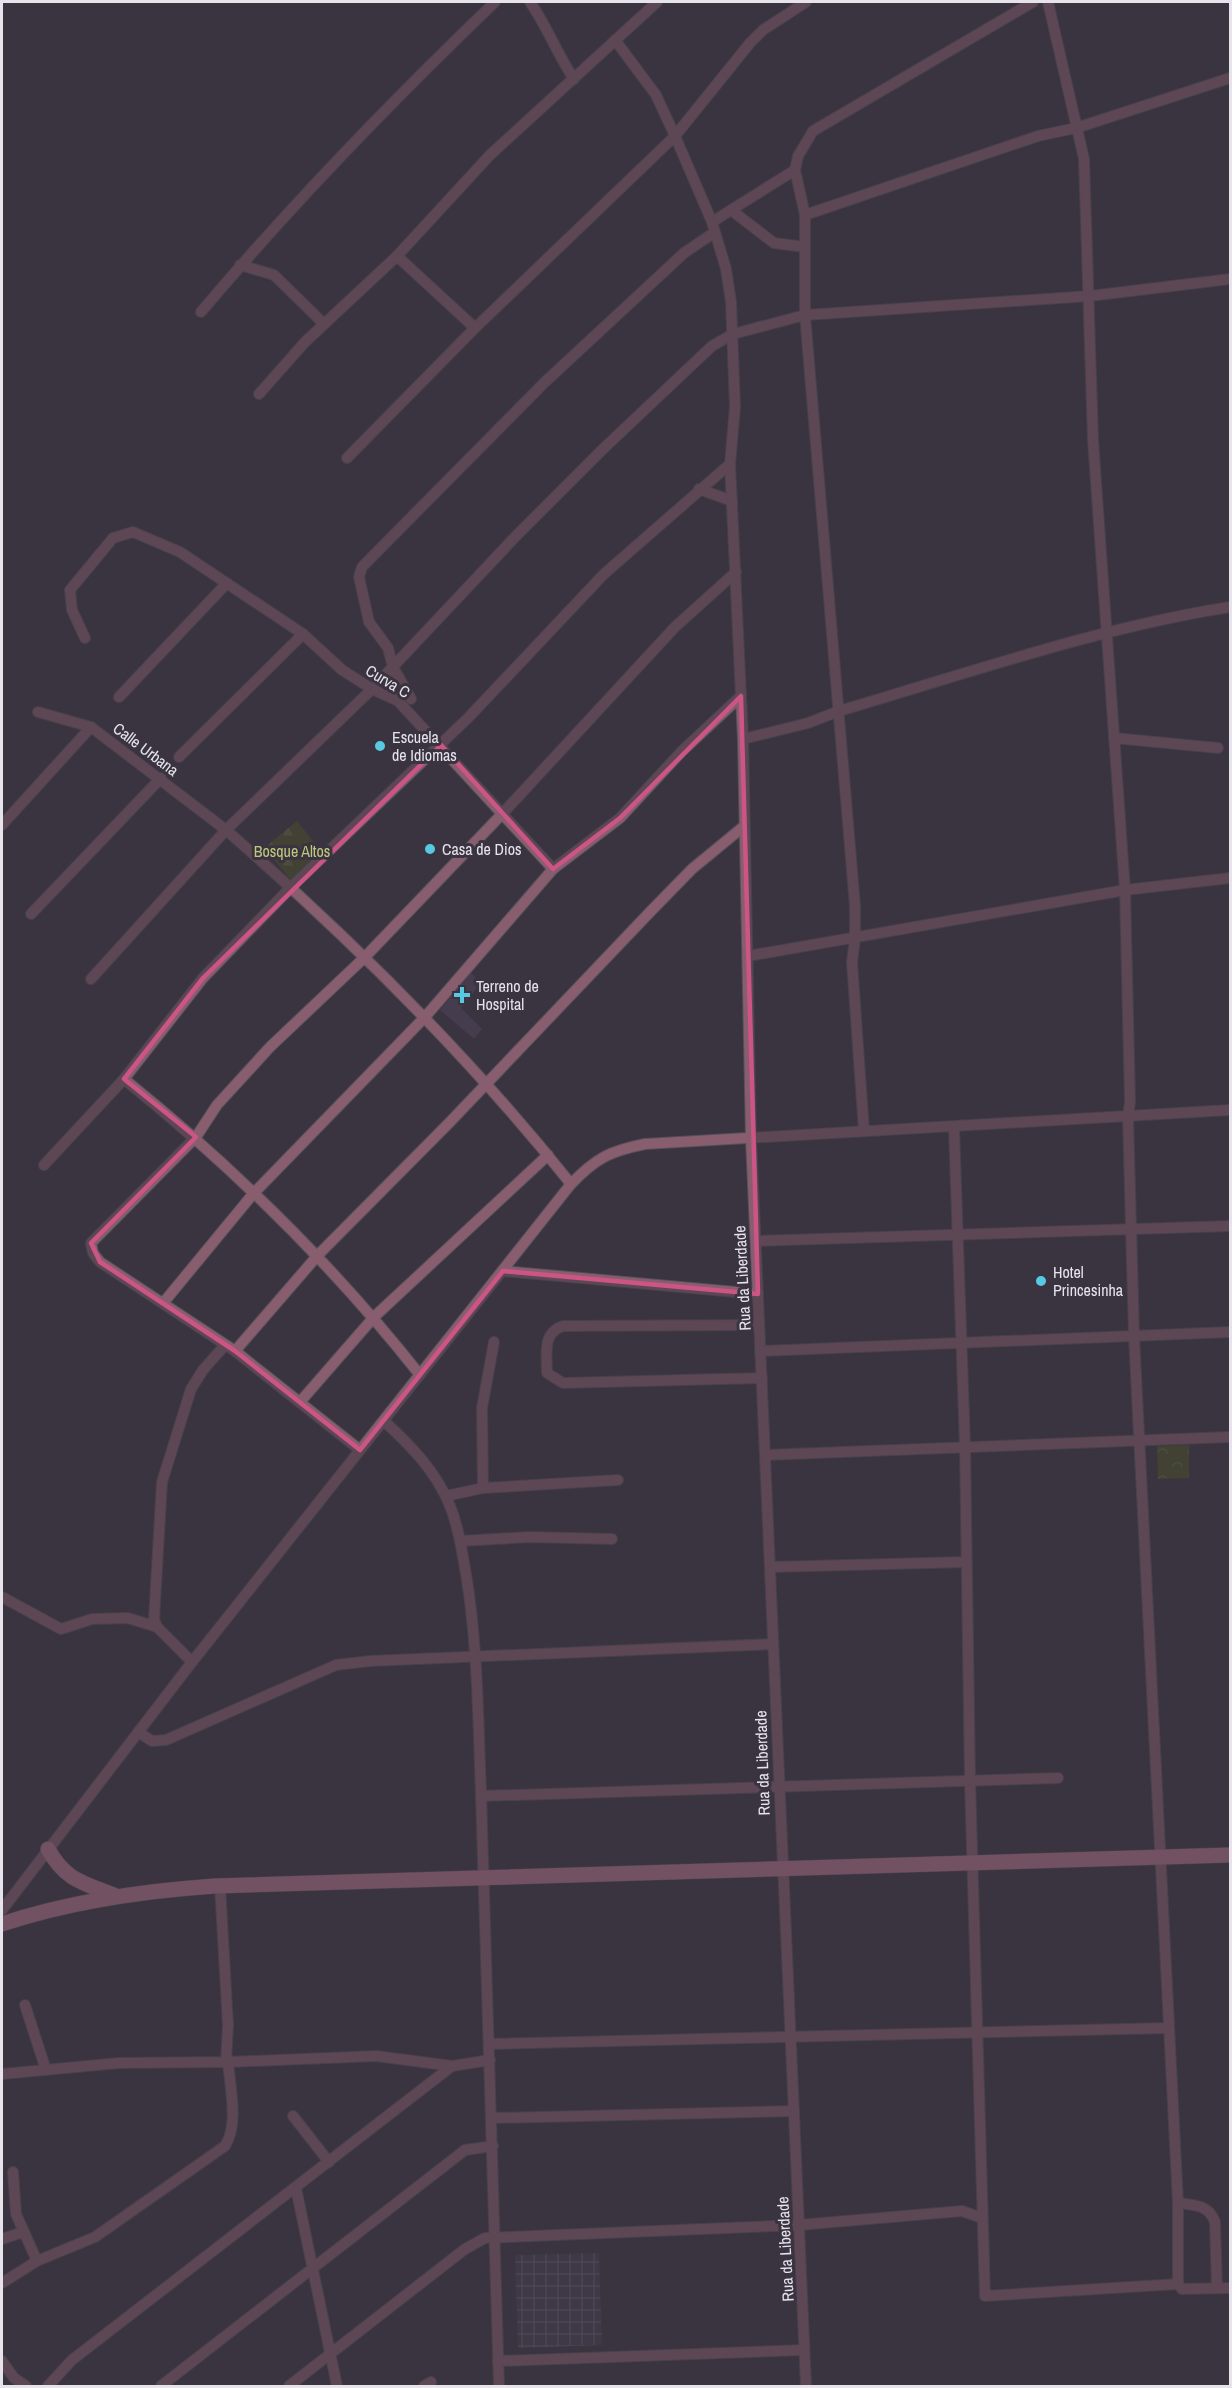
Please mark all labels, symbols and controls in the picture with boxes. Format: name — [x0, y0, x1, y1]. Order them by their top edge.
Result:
street label: Curva C — [362, 659, 414, 703]
street label: Calle Urbana — [109, 717, 184, 781]
place label: Escuela de Idiomas — [392, 726, 457, 766]
marker: Escuela de Idiomas — [373, 739, 387, 753]
place label: Casa de Dios — [442, 838, 522, 860]
park label: Bosque Altos — [254, 840, 330, 862]
marker: Casa de Dios — [423, 842, 437, 856]
place label: Terreno de Hospital — [476, 975, 539, 1015]
marker: Terreno de Hospital — [453, 986, 471, 1004]
street label: Rua da Liberdade — [728, 1225, 756, 1331]
place label: Hotel Princesinha — [1053, 1261, 1124, 1301]
marker: Hotel Princesinha — [1034, 1274, 1048, 1288]
street label: Rua da Liberdade — [749, 1710, 775, 1816]
street label: Rua da Liberdade — [771, 2196, 799, 2302]

